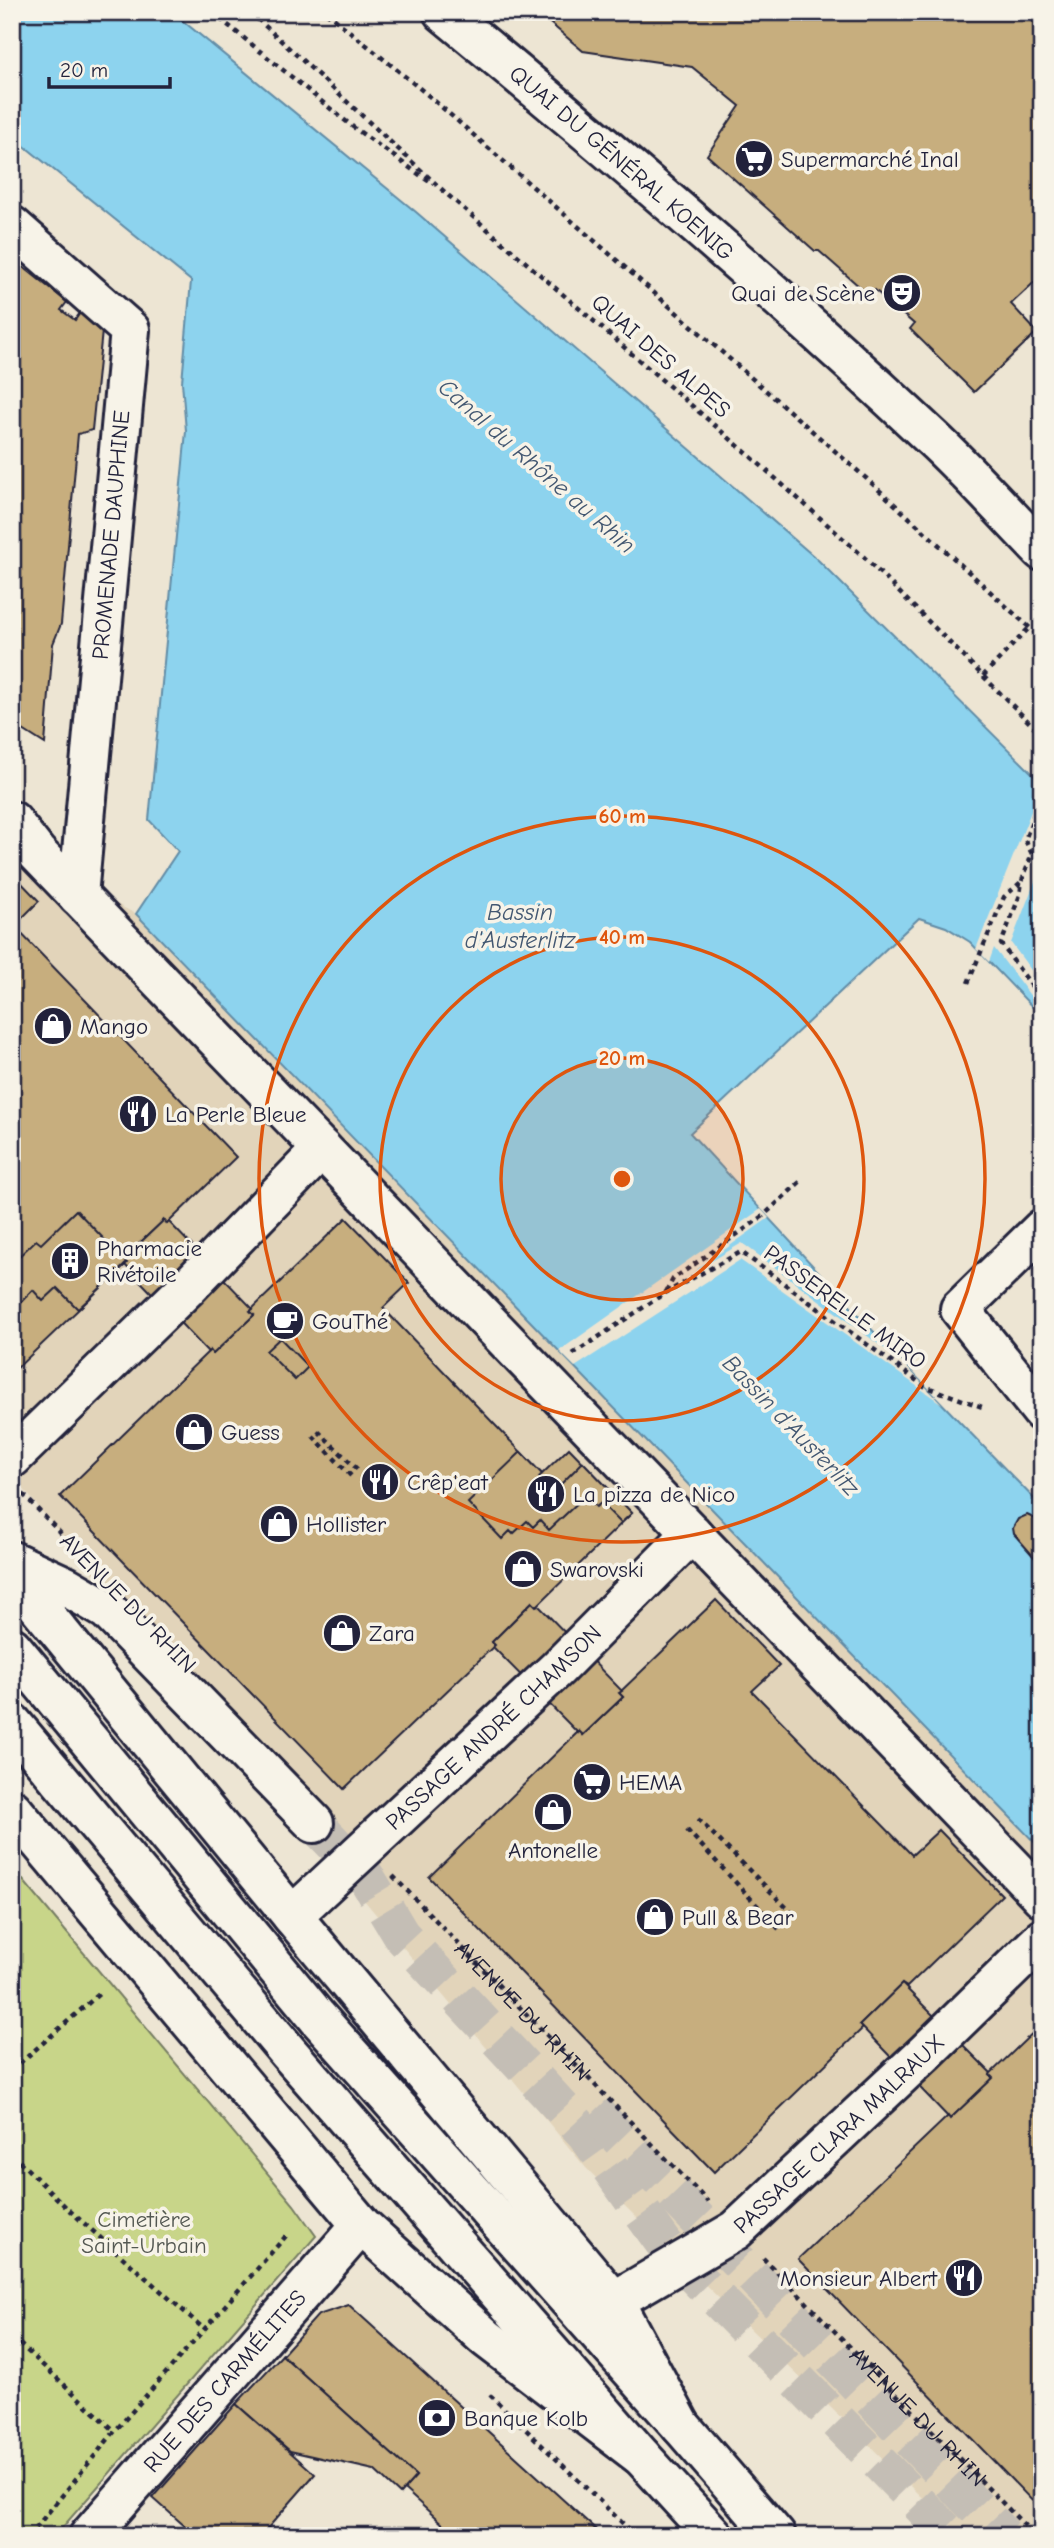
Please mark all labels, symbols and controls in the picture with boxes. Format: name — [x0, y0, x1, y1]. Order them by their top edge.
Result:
scale bar — [49, 46, 170, 90]
text: 20 m — [60, 58, 108, 82]
street label: QUAI DU GÉNÉRAL KOENIG — [504, 60, 740, 266]
supermarket icon: Supermarché Inal — [733, 138, 775, 180]
place label: Supermarché Inal — [781, 146, 959, 173]
theatre icon: Quai de Scène — [881, 272, 923, 314]
place label: Quai de Scène — [731, 280, 875, 307]
street label: QUAI DES ALPES — [586, 288, 736, 424]
water label: Canal du Rhône au Rhin — [433, 373, 641, 559]
street label: PROMENADE DAUPHINE — [87, 409, 135, 661]
text: 60 m — [598, 804, 646, 828]
water label: Bassin d'Austerlitz — [465, 898, 576, 954]
text: 40 m — [599, 925, 645, 949]
shop icon: Mango — [32, 1005, 74, 1047]
place label: Mango — [80, 1013, 148, 1040]
text: 20 m — [599, 1046, 645, 1070]
restaurant icon: La Perle Bleue — [117, 1093, 159, 1135]
place label: La Perle Bleue — [165, 1101, 307, 1128]
centre of rings — [610, 1167, 634, 1191]
place label: Pharmacie Rivétoile — [97, 1235, 202, 1288]
street label: PASSERELLE MIRO — [759, 1239, 931, 1375]
building icon: Pharmacie Rivétoile — [49, 1240, 91, 1282]
cafe icon: GouThé — [264, 1300, 306, 1342]
place label: GouThé — [312, 1308, 388, 1335]
water label: Bassin d'Austerlitz — [717, 1349, 866, 1502]
shop icon: Guess — [173, 1411, 215, 1453]
place label: Guess — [221, 1419, 280, 1446]
restaurant icon: Crêp'eat — [359, 1461, 401, 1503]
place label: Crêp'eat — [407, 1469, 489, 1496]
restaurant icon: La pizza de Nico — [525, 1473, 567, 1515]
place label: La pizza de Nico — [573, 1481, 735, 1508]
shop icon: Hollister — [258, 1503, 300, 1545]
place label: Hollister — [306, 1511, 387, 1538]
street label: AVENUE DU RHIN — [54, 1528, 202, 1678]
shop icon: Swarovski — [502, 1548, 544, 1590]
place label: Swarovski — [550, 1556, 644, 1583]
shop icon: Zara — [321, 1612, 363, 1654]
street label: PASSAGE ANDRÉ CHAMSON — [380, 1619, 607, 1835]
place label: Zara — [369, 1620, 415, 1647]
supermarket icon: HEMA — [571, 1761, 613, 1803]
place label: HEMA — [619, 1769, 682, 1796]
shop icon: Antonelle — [532, 1791, 574, 1833]
place label: Antonelle — [508, 1837, 598, 1864]
shop icon: Pull & Bear — [634, 1896, 676, 1938]
place label: Pull & Bear — [682, 1904, 795, 1931]
street label: AVENUE DU RHIN — [449, 1935, 597, 2086]
street label: PASSAGE CLARA MALRAUX — [728, 2028, 950, 2239]
park label: Cimetière Saint-Urbain — [81, 2206, 207, 2259]
restaurant icon: Monsieur Albert — [943, 2257, 985, 2299]
place label: Monsieur Albert — [780, 2265, 938, 2292]
street label: RUE DES CARMÉLITES — [138, 2284, 312, 2478]
street label: AVENUE DU RHIN — [844, 2342, 992, 2492]
bank icon: Banque Kolb — [416, 2397, 458, 2439]
place label: Banque Kolb — [464, 2405, 588, 2432]

